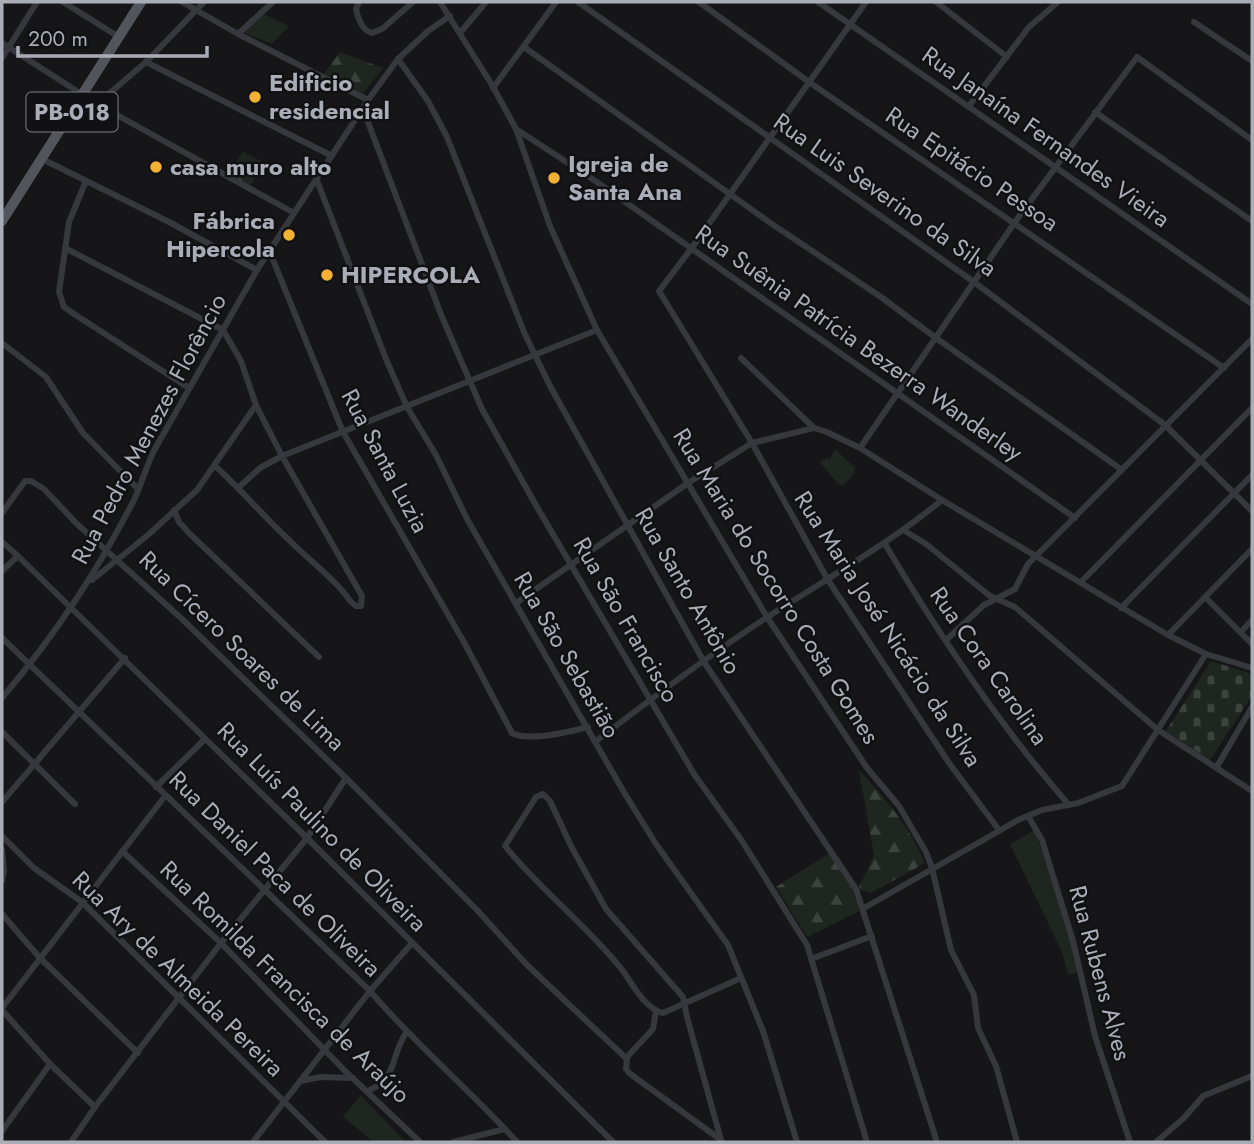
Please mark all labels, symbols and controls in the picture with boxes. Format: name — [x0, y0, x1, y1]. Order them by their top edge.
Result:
scale bar — [18, 14, 206, 58]
text: 200 m — [28, 24, 88, 54]
street label: Rua Janaína Fernandes Vieira — [915, 37, 1177, 236]
place label: Edificio residencial — [269, 65, 390, 128]
marker: Edificio residencial — [247, 89, 263, 105]
road number: PB-018 — [27, 92, 118, 132]
street label: Rua Epitácio Pessoa — [879, 98, 1066, 240]
street label: Rua Luis Severino da Silva — [767, 104, 1004, 285]
place label: Igreja de Santa Ana — [568, 146, 682, 209]
place label: casa muro alto — [170, 149, 331, 184]
marker: casa muro alto — [148, 159, 164, 175]
marker: Igreja de Santa Ana — [546, 170, 562, 186]
place label: Fábrica Hipercola — [166, 203, 275, 266]
street label: Rua Suênia Patrícia Bezerra Wanderley — [688, 216, 1030, 470]
marker: Fábrica Hipercola — [281, 227, 297, 243]
place label: HIPERCOLA — [341, 257, 480, 292]
marker: HIPERCOLA — [319, 267, 335, 283]
street label: Rua Pedro Menezes Florêncio — [62, 287, 235, 570]
street label: Rua Santa Luzia — [333, 383, 438, 539]
street label: Rua Maria do Socorro Costa Gomes — [665, 421, 888, 750]
street label: Rua Maria José Nicácio da Silva — [786, 484, 991, 773]
street label: Rua Santo Antônio — [626, 501, 750, 681]
street label: Rua São Francisco — [565, 531, 688, 709]
street label: Rua Cícero Soares de Lima — [131, 543, 353, 759]
street label: Rua São Sebastião — [506, 565, 629, 744]
street label: Rua Cora Carolina — [922, 579, 1057, 752]
street label: Rua Luís Paulino de Oliveira — [209, 714, 435, 940]
street label: Rua Daniel Paca de Oliveira — [161, 763, 389, 985]
street label: Rua Romilda Francisca de Araújo — [152, 852, 418, 1111]
street label: Rua Ary de Almeida Pereira — [64, 863, 292, 1084]
street label: Rua Rubens Alves — [1060, 881, 1141, 1064]

